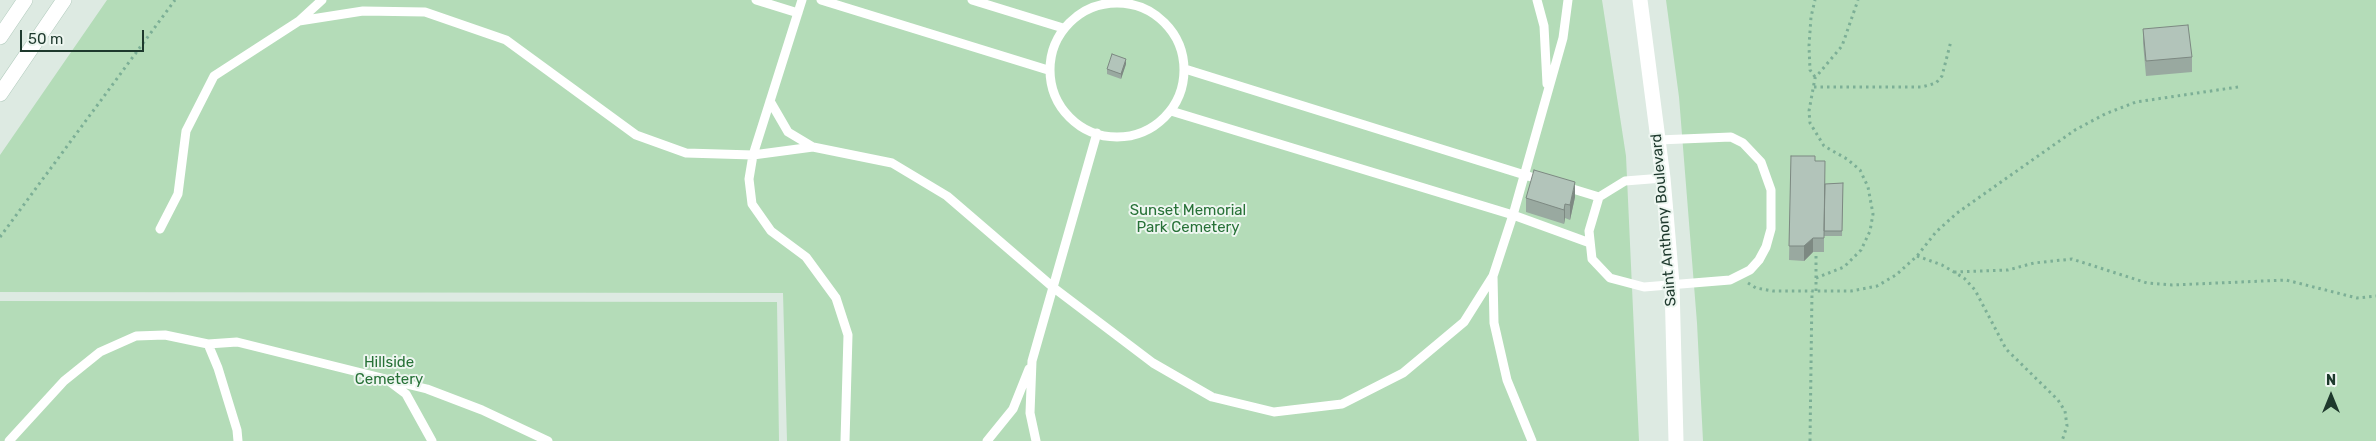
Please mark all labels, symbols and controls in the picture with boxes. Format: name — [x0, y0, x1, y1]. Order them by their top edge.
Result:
scale bar — [22, 20, 146, 52]
text: 50 m — [28, 30, 63, 48]
street label: Saint Anthony Boulevard — [1647, 133, 1681, 307]
park label: Sunset Memorial Park Cemetery — [1130, 202, 1246, 237]
park label: Hillside Cemetery — [355, 354, 423, 389]
north arrow — [2306, 371, 2356, 421]
text: N — [2326, 372, 2336, 389]

